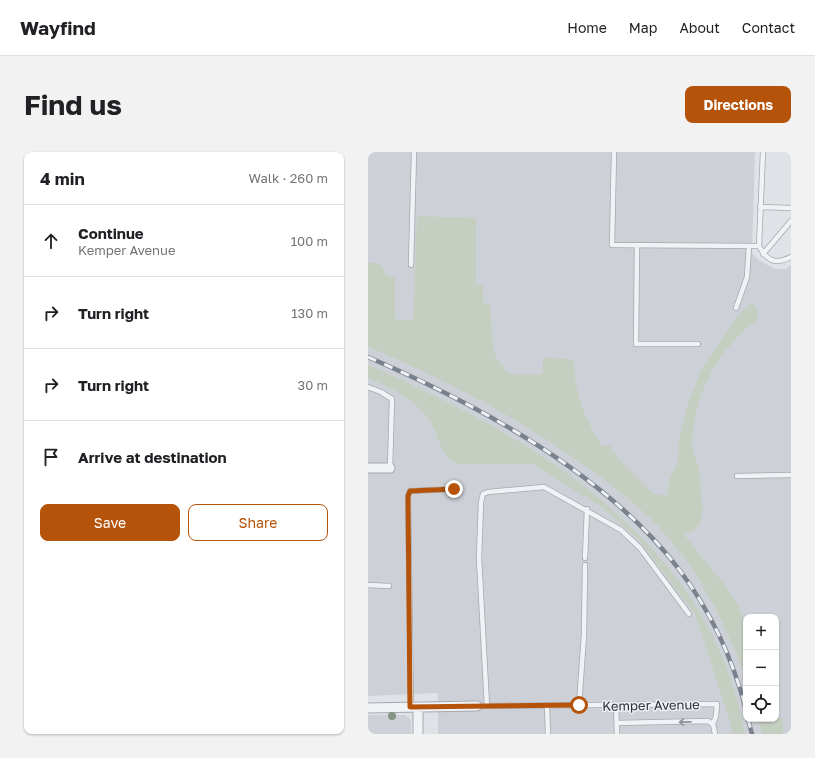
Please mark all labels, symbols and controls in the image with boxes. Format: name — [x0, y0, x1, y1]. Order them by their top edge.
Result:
text: Wayfind — [20, 16, 96, 39]
text: Home — [567, 19, 607, 36]
text: Map — [629, 19, 657, 36]
text: About — [679, 19, 720, 36]
text: Contact — [742, 19, 795, 36]
button: Directions — [685, 86, 791, 123]
text: Find us — [24, 88, 122, 121]
text: 4 min — [40, 168, 85, 189]
text: Walk · 260 m — [249, 170, 328, 186]
text: Continue — [78, 224, 144, 242]
icon: ahead — [40, 230, 62, 252]
text: 100 m — [291, 233, 328, 249]
text: Kemper Avenue — [78, 242, 176, 258]
icon: right — [40, 302, 62, 324]
text: Turn right — [78, 304, 149, 322]
text: 130 m — [291, 305, 328, 321]
icon: right — [40, 374, 62, 396]
text: Turn right — [78, 376, 149, 394]
text: 30 m — [298, 377, 328, 393]
icon: arrive — [40, 446, 62, 468]
text: Arrive at destination — [78, 448, 227, 466]
route end — [445, 480, 463, 498]
button: Save — [40, 504, 180, 541]
button: Share — [188, 504, 328, 541]
map controls — [743, 614, 779, 722]
button: + — [743, 614, 779, 650]
button: − — [743, 650, 779, 686]
button: locate — [743, 686, 779, 722]
route start — [570, 696, 588, 714]
street label: Kemper Avenue — [602, 696, 700, 714]
one-way arrow — [679, 718, 692, 726]

